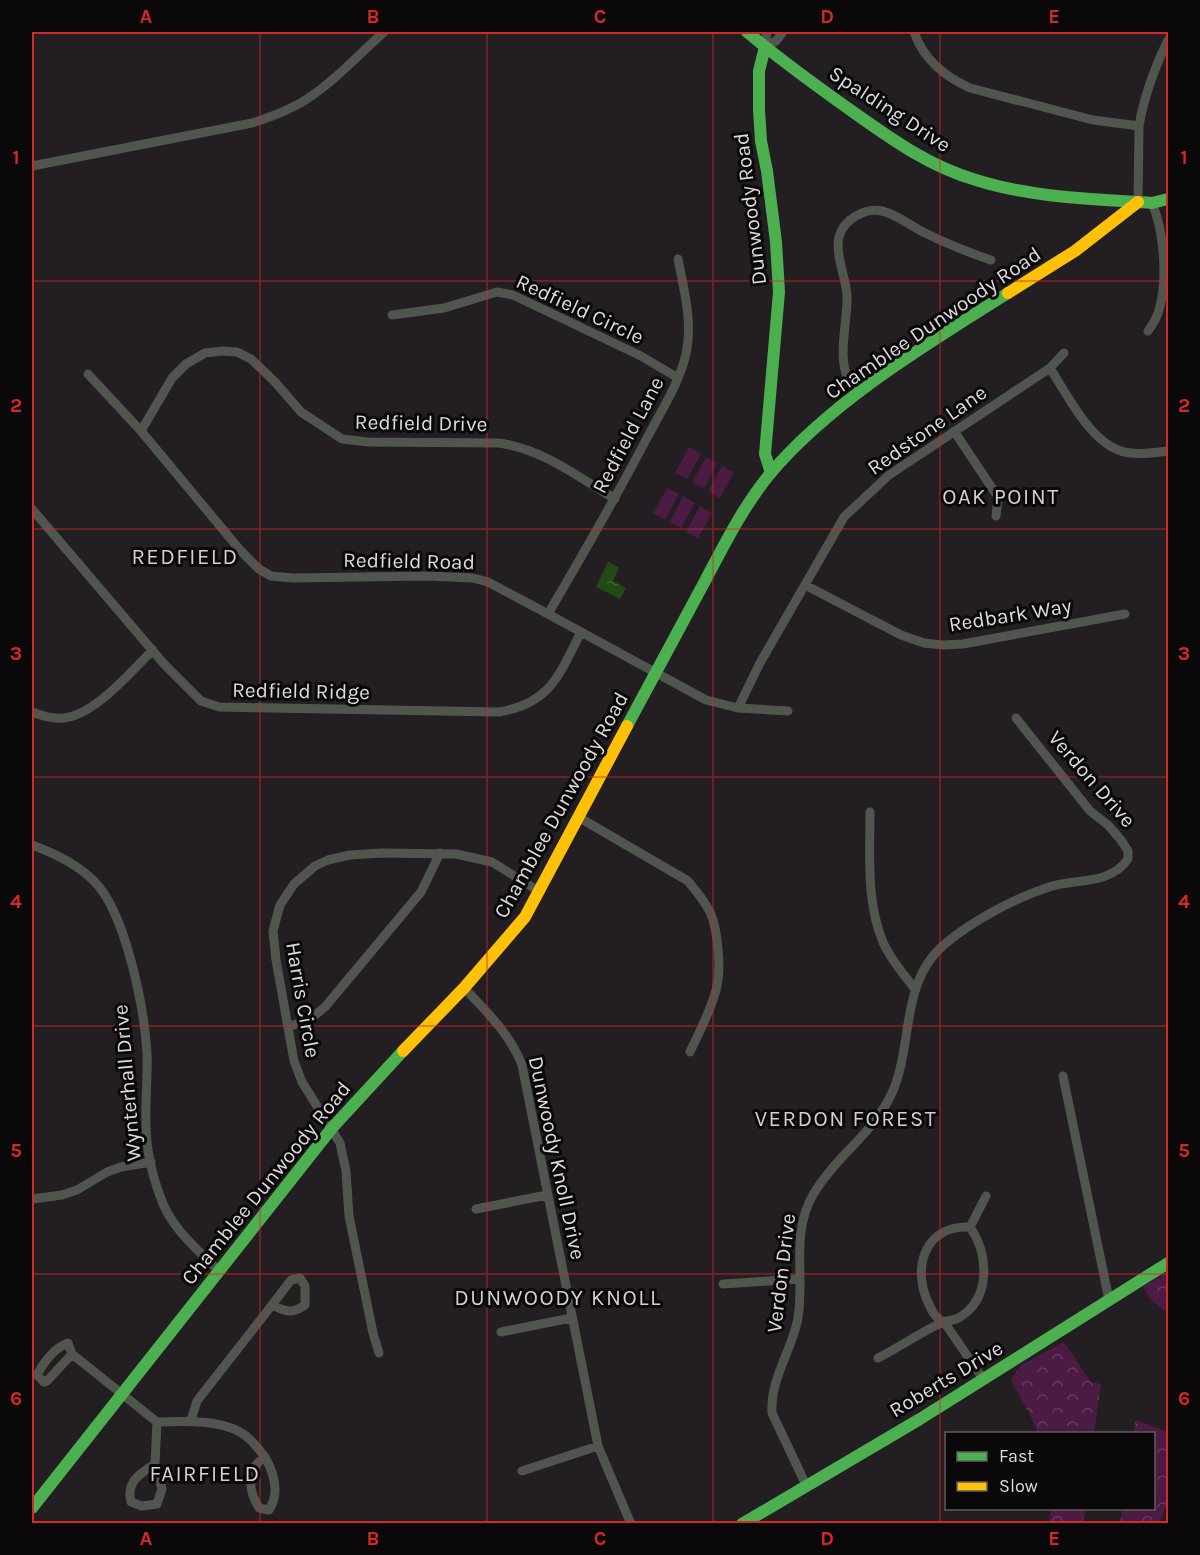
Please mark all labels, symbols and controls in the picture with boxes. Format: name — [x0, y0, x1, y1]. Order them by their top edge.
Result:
text: A — [140, 5, 153, 28]
text: B — [367, 5, 379, 28]
text: C — [594, 5, 606, 28]
text: D — [820, 5, 834, 28]
text: E — [1048, 5, 1060, 28]
street label: Spalding Drive — [825, 61, 955, 157]
street label: Dunwoody Road — [729, 132, 771, 286]
text: 1 — [12, 146, 20, 169]
text: 1 — [1180, 146, 1188, 169]
street label: Chamblee Dunwoody Road — [821, 242, 1045, 404]
street label: Redfield Circle — [512, 269, 648, 349]
street label: Redfield Lane — [587, 373, 669, 497]
street label: Redstone Lane — [863, 380, 991, 480]
text: 2 — [10, 394, 22, 417]
text: 2 — [1178, 394, 1190, 417]
street label: Redfield Drive — [354, 410, 488, 436]
district label: OAK POINT — [942, 484, 1060, 510]
district label: REDFIELD — [131, 544, 239, 570]
street label: Redfield Road — [343, 548, 475, 574]
street label: Redbark Way — [947, 593, 1073, 637]
text: 3 — [10, 642, 22, 665]
text: 3 — [1178, 642, 1190, 665]
street label: Redfield Ridge — [232, 678, 370, 704]
street label: Chamblee Dunwoody Road — [489, 688, 633, 922]
street label: Verdon Drive — [1044, 726, 1140, 832]
text: 4 — [10, 890, 22, 913]
text: 4 — [1178, 890, 1190, 913]
street label: Harris Circle — [281, 940, 325, 1060]
street label: Wynterhall Drive — [108, 1003, 146, 1163]
street label: Dunwoody Knoll Drive — [524, 1054, 590, 1262]
street label: Chamblee Dunwoody Road — [177, 1077, 355, 1289]
district label: VERDON FOREST — [755, 1106, 937, 1132]
text: 5 — [10, 1139, 22, 1162]
text: 5 — [1178, 1139, 1190, 1162]
street label: Verdon Drive — [762, 1212, 800, 1334]
district label: DUNWOODY KNOLL — [454, 1285, 662, 1311]
street label: Roberts Drive — [885, 1336, 1007, 1422]
text: 6 — [10, 1387, 22, 1410]
text: 6 — [1178, 1387, 1190, 1410]
legend — [945, 1432, 1155, 1510]
text: Fast — [999, 1445, 1034, 1467]
district label: FAIRFIELD — [150, 1461, 260, 1487]
text: Slow — [999, 1475, 1038, 1497]
text: A — [140, 1527, 153, 1550]
text: B — [367, 1527, 379, 1550]
text: C — [594, 1527, 606, 1550]
text: D — [820, 1527, 834, 1550]
text: E — [1048, 1527, 1060, 1550]

